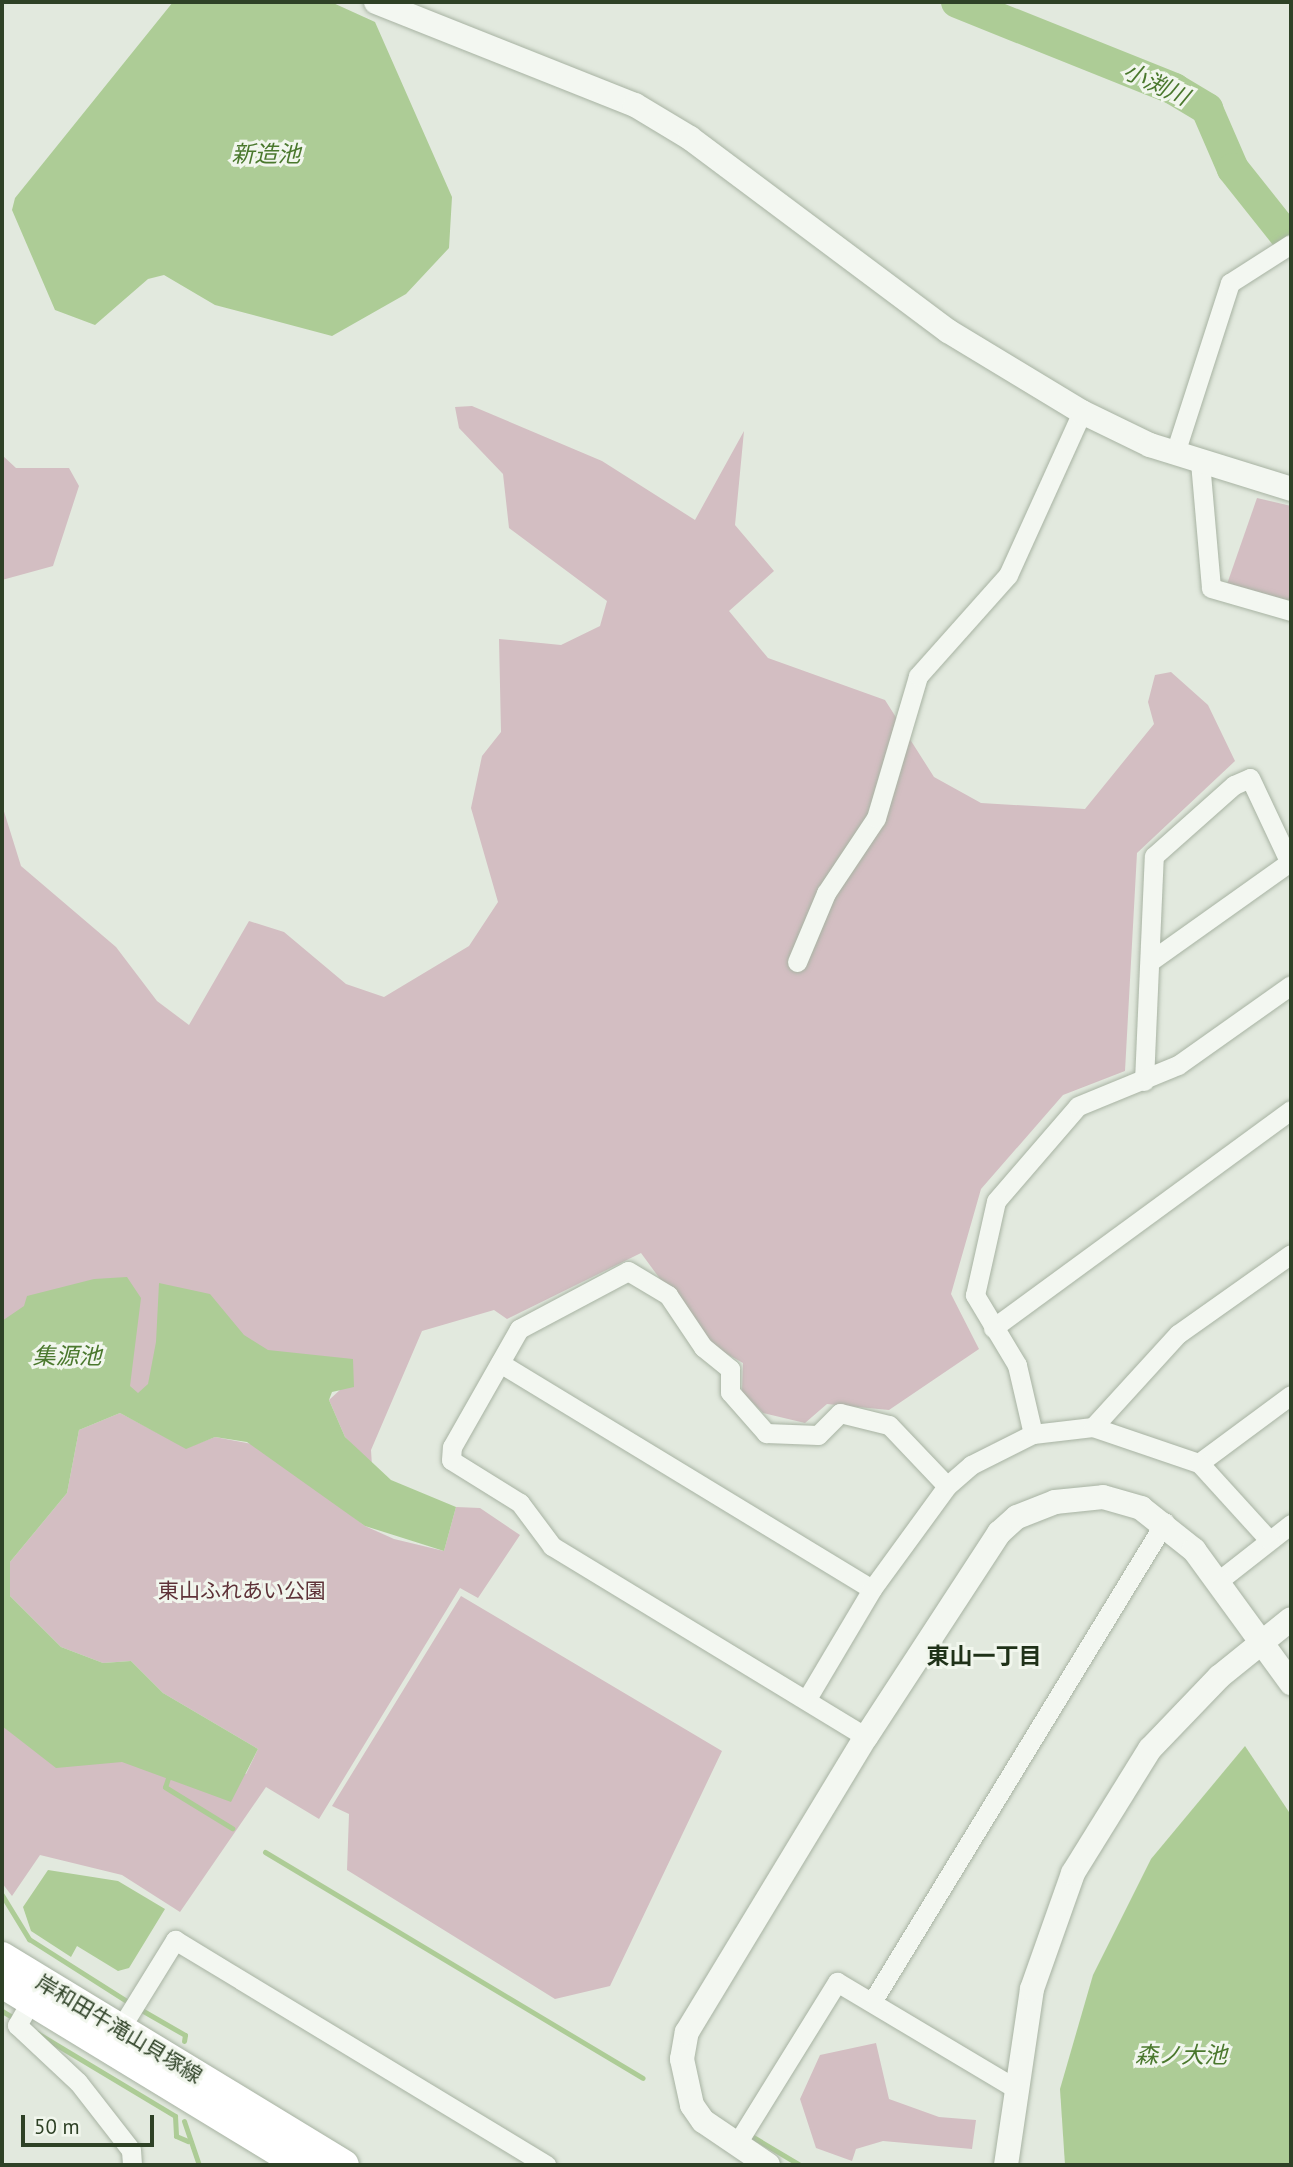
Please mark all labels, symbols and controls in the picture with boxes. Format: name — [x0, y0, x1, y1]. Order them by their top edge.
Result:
water label: 小渕川 — [1119, 57, 1193, 111]
water label: 新造池 — [232, 140, 300, 168]
water label: 集源池 — [33, 1342, 101, 1370]
park label: 東山ふれあい公園 — [158, 1578, 326, 1604]
district label: 東山一丁目 — [927, 1642, 1041, 1670]
street label: 岸和田牛滝山貝塚線 — [32, 1970, 206, 2088]
water label: 森ノ大池 — [1135, 2041, 1227, 2069]
scale bar — [24, 2100, 158, 2144]
text: 50 m — [34, 2113, 80, 2140]

